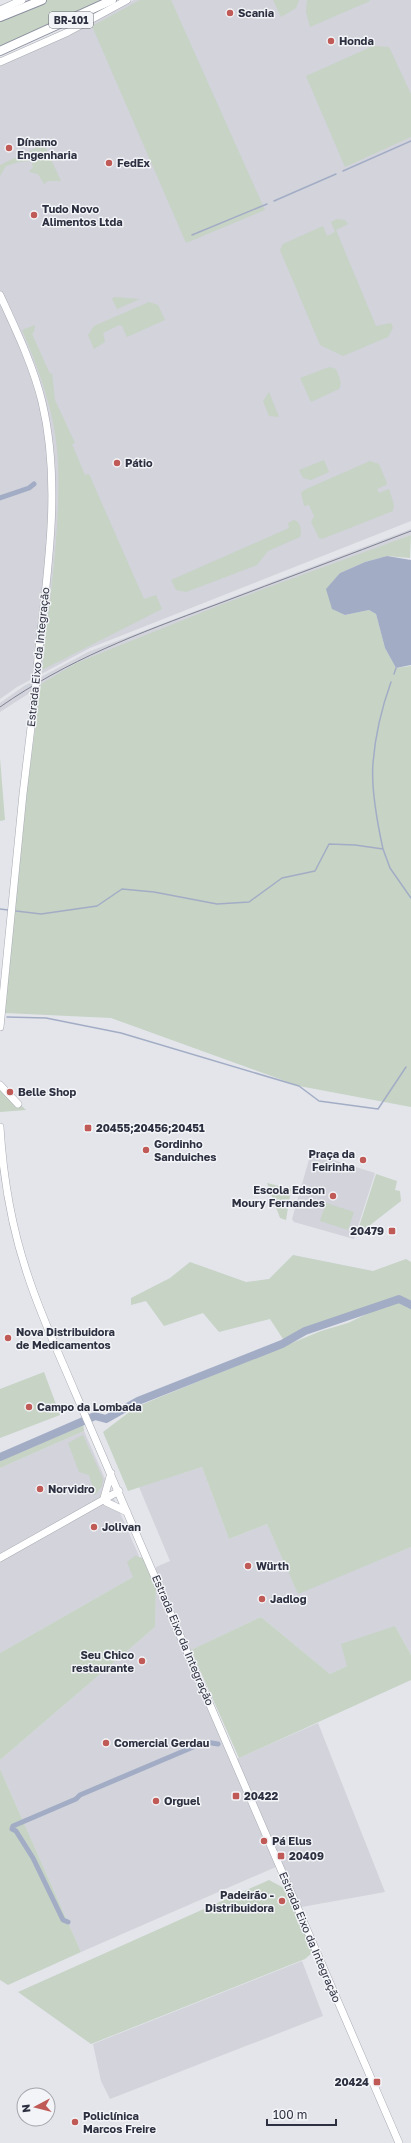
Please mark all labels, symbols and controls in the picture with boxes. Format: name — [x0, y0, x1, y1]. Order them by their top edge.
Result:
place label: Scania — [238, 6, 274, 19]
marker: Scania — [225, 8, 235, 18]
road number: BR-101 — [49, 12, 93, 28]
place label: Honda — [339, 34, 374, 47]
marker: Honda — [326, 36, 336, 46]
place label: Dínamo Engenharia — [17, 135, 77, 161]
marker: Dínamo Engenharia — [4, 143, 14, 153]
place label: FedEx — [117, 156, 151, 169]
marker: FedEx — [104, 158, 114, 168]
place label: Tudo Novo Alimentos Ltda — [42, 202, 123, 228]
marker: Tudo Novo Alimentos Ltda — [29, 210, 39, 220]
place label: Pátio — [125, 456, 153, 469]
marker: Pátio — [112, 458, 122, 468]
street label: Estrada Eixo da Integração — [24, 586, 51, 727]
place label: Belle Shop — [18, 1085, 76, 1098]
marker: Belle Shop — [5, 1087, 15, 1097]
place label: 20455;20456;20451 — [96, 1121, 205, 1134]
marker: 20455;20456;20451 — [83, 1123, 93, 1133]
place label: Gordinho Sanduiches — [154, 1137, 216, 1163]
marker: Gordinho Sanduiches — [141, 1145, 151, 1155]
place label: Praça da Feirinha — [309, 1147, 355, 1173]
marker: Praça da Feirinha — [358, 1155, 368, 1165]
place label: Escola Edson Moury Fernandes — [232, 1183, 325, 1209]
marker: Escola Edson Moury Fernandes — [328, 1191, 338, 1201]
place label: 20479 — [350, 1224, 384, 1237]
marker: 20479 — [387, 1226, 397, 1236]
place label: Nova Distribuidora de Medicamentos — [16, 1325, 115, 1351]
marker: Nova Distribuidora de Medicamentos — [3, 1333, 13, 1343]
place label: Campo da Lombada — [37, 1400, 142, 1413]
marker: Campo da Lombada — [24, 1402, 34, 1412]
place label: Norvidro — [48, 1482, 95, 1495]
marker: Norvidro — [35, 1484, 45, 1494]
place label: Jolivan — [102, 1520, 141, 1533]
marker: Jolivan — [89, 1522, 99, 1532]
place label: Würth — [256, 1559, 289, 1572]
marker: Würth — [243, 1561, 253, 1571]
street label: Estrada Eixo da Integração — [150, 1573, 217, 1707]
place label: Jadlog — [270, 1592, 307, 1605]
marker: Jadlog — [257, 1594, 267, 1604]
place label: Seu Chico restaurante — [72, 1648, 134, 1674]
marker: Seu Chico restaurante — [137, 1656, 147, 1666]
place label: Comercial Gerdau — [114, 1736, 209, 1749]
marker: Comercial Gerdau — [101, 1738, 111, 1748]
place label: 20422 — [244, 1789, 278, 1802]
marker: 20422 — [231, 1791, 241, 1801]
place label: Orguel — [164, 1794, 200, 1807]
marker: Orguel — [151, 1796, 161, 1806]
place label: Pá Elus — [272, 1834, 312, 1847]
marker: Pá Elus — [259, 1836, 269, 1846]
place label: 20409 — [289, 1849, 324, 1862]
marker: 20409 — [276, 1851, 286, 1861]
street label: Estrada Eixo da Integração — [277, 1870, 344, 2004]
place label: Padeirão - Distribuidora — [205, 1888, 274, 1914]
marker: Padeirão - Distribuidora — [277, 1896, 287, 1906]
place label: 20424 — [335, 2075, 369, 2088]
marker: 20424 — [372, 2077, 382, 2087]
north arrow — [16, 2087, 56, 2127]
scale bar — [267, 2101, 336, 2127]
text: N — [19, 2103, 33, 2113]
text: 100 m — [273, 2107, 307, 2122]
place label: Policlínica Marcos Freire — [83, 2109, 156, 2135]
marker: Policlínica Marcos Freire — [70, 2117, 80, 2127]

